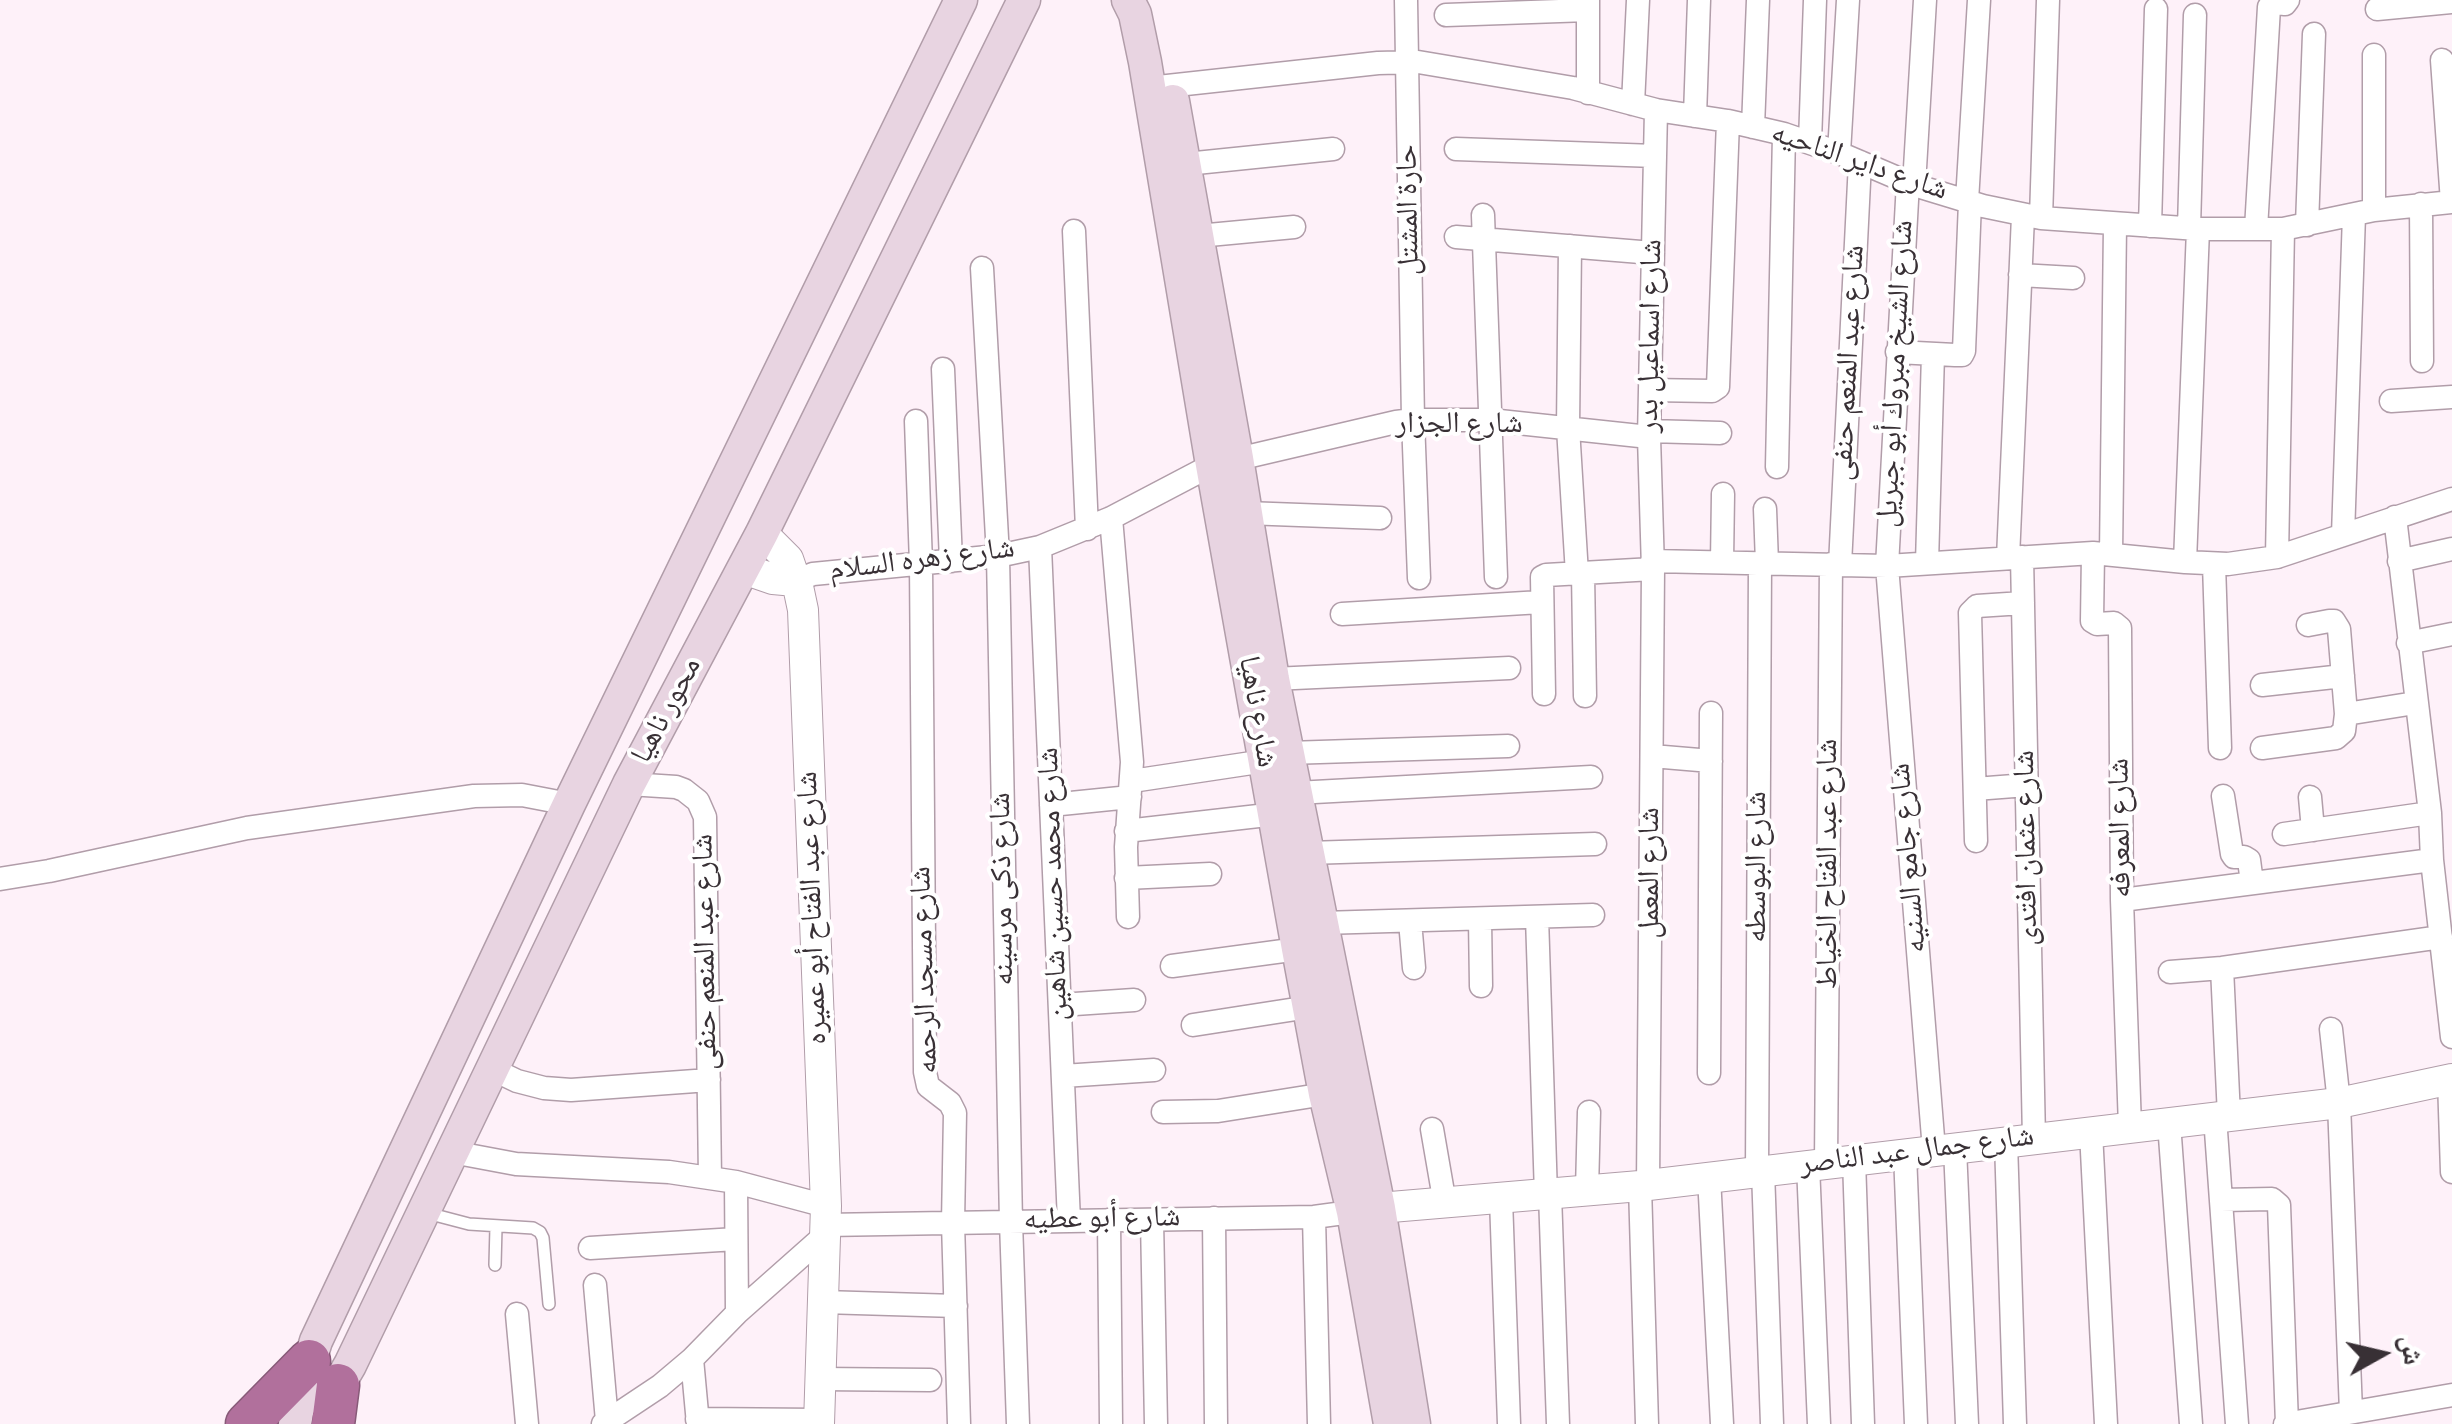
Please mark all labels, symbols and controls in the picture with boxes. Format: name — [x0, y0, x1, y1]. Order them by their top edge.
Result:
street label: شارع داير الناحيه — [1766, 116, 1952, 210]
street label: حارة المشتل — [1391, 144, 1429, 276]
street label: شارع الشيخ مبروك أبو جبريل — [1871, 219, 1923, 529]
street label: شارع اسماعيل بدر — [1632, 239, 1672, 433]
street label: شارع عبد المنعم حنفى — [1826, 244, 1874, 482]
street label: شارع الجزار — [1395, 407, 1523, 443]
street label: شارع زهره السلام — [827, 532, 1017, 590]
street label: محور ناهيا — [625, 652, 711, 770]
street label: شارع ناهيا — [1229, 653, 1283, 771]
street label: شارع عبد الفتاح الخياط — [1811, 739, 1847, 989]
street label: شارع محمد حسين شاهين — [1032, 747, 1078, 1021]
street label: شارع عثمان افتدى — [2008, 750, 2048, 946]
street label: شارع المعرفه — [2103, 758, 2141, 898]
street label: شارع جامع السنيه — [1884, 762, 1936, 954]
street label: شارع عبد الفتاح أبو عميره — [791, 771, 837, 1045]
street label: شارع البوسطه — [1740, 791, 1776, 943]
street label: شارع ذكى مرسينه — [984, 792, 1024, 986]
street label: شارع المعمل — [1633, 807, 1669, 939]
street label: شارع عبد المنعم حنفى — [687, 834, 727, 1070]
street label: شارع مسجد الرحمه — [904, 866, 948, 1074]
street label: شارع جمال عبد الناصر — [1798, 1120, 2036, 1184]
street label: شارع أبو عطيه — [1023, 1201, 1181, 1239]
north arrow — [2332, 1304, 2432, 1404]
text: ش — [2390, 1332, 2434, 1367]

